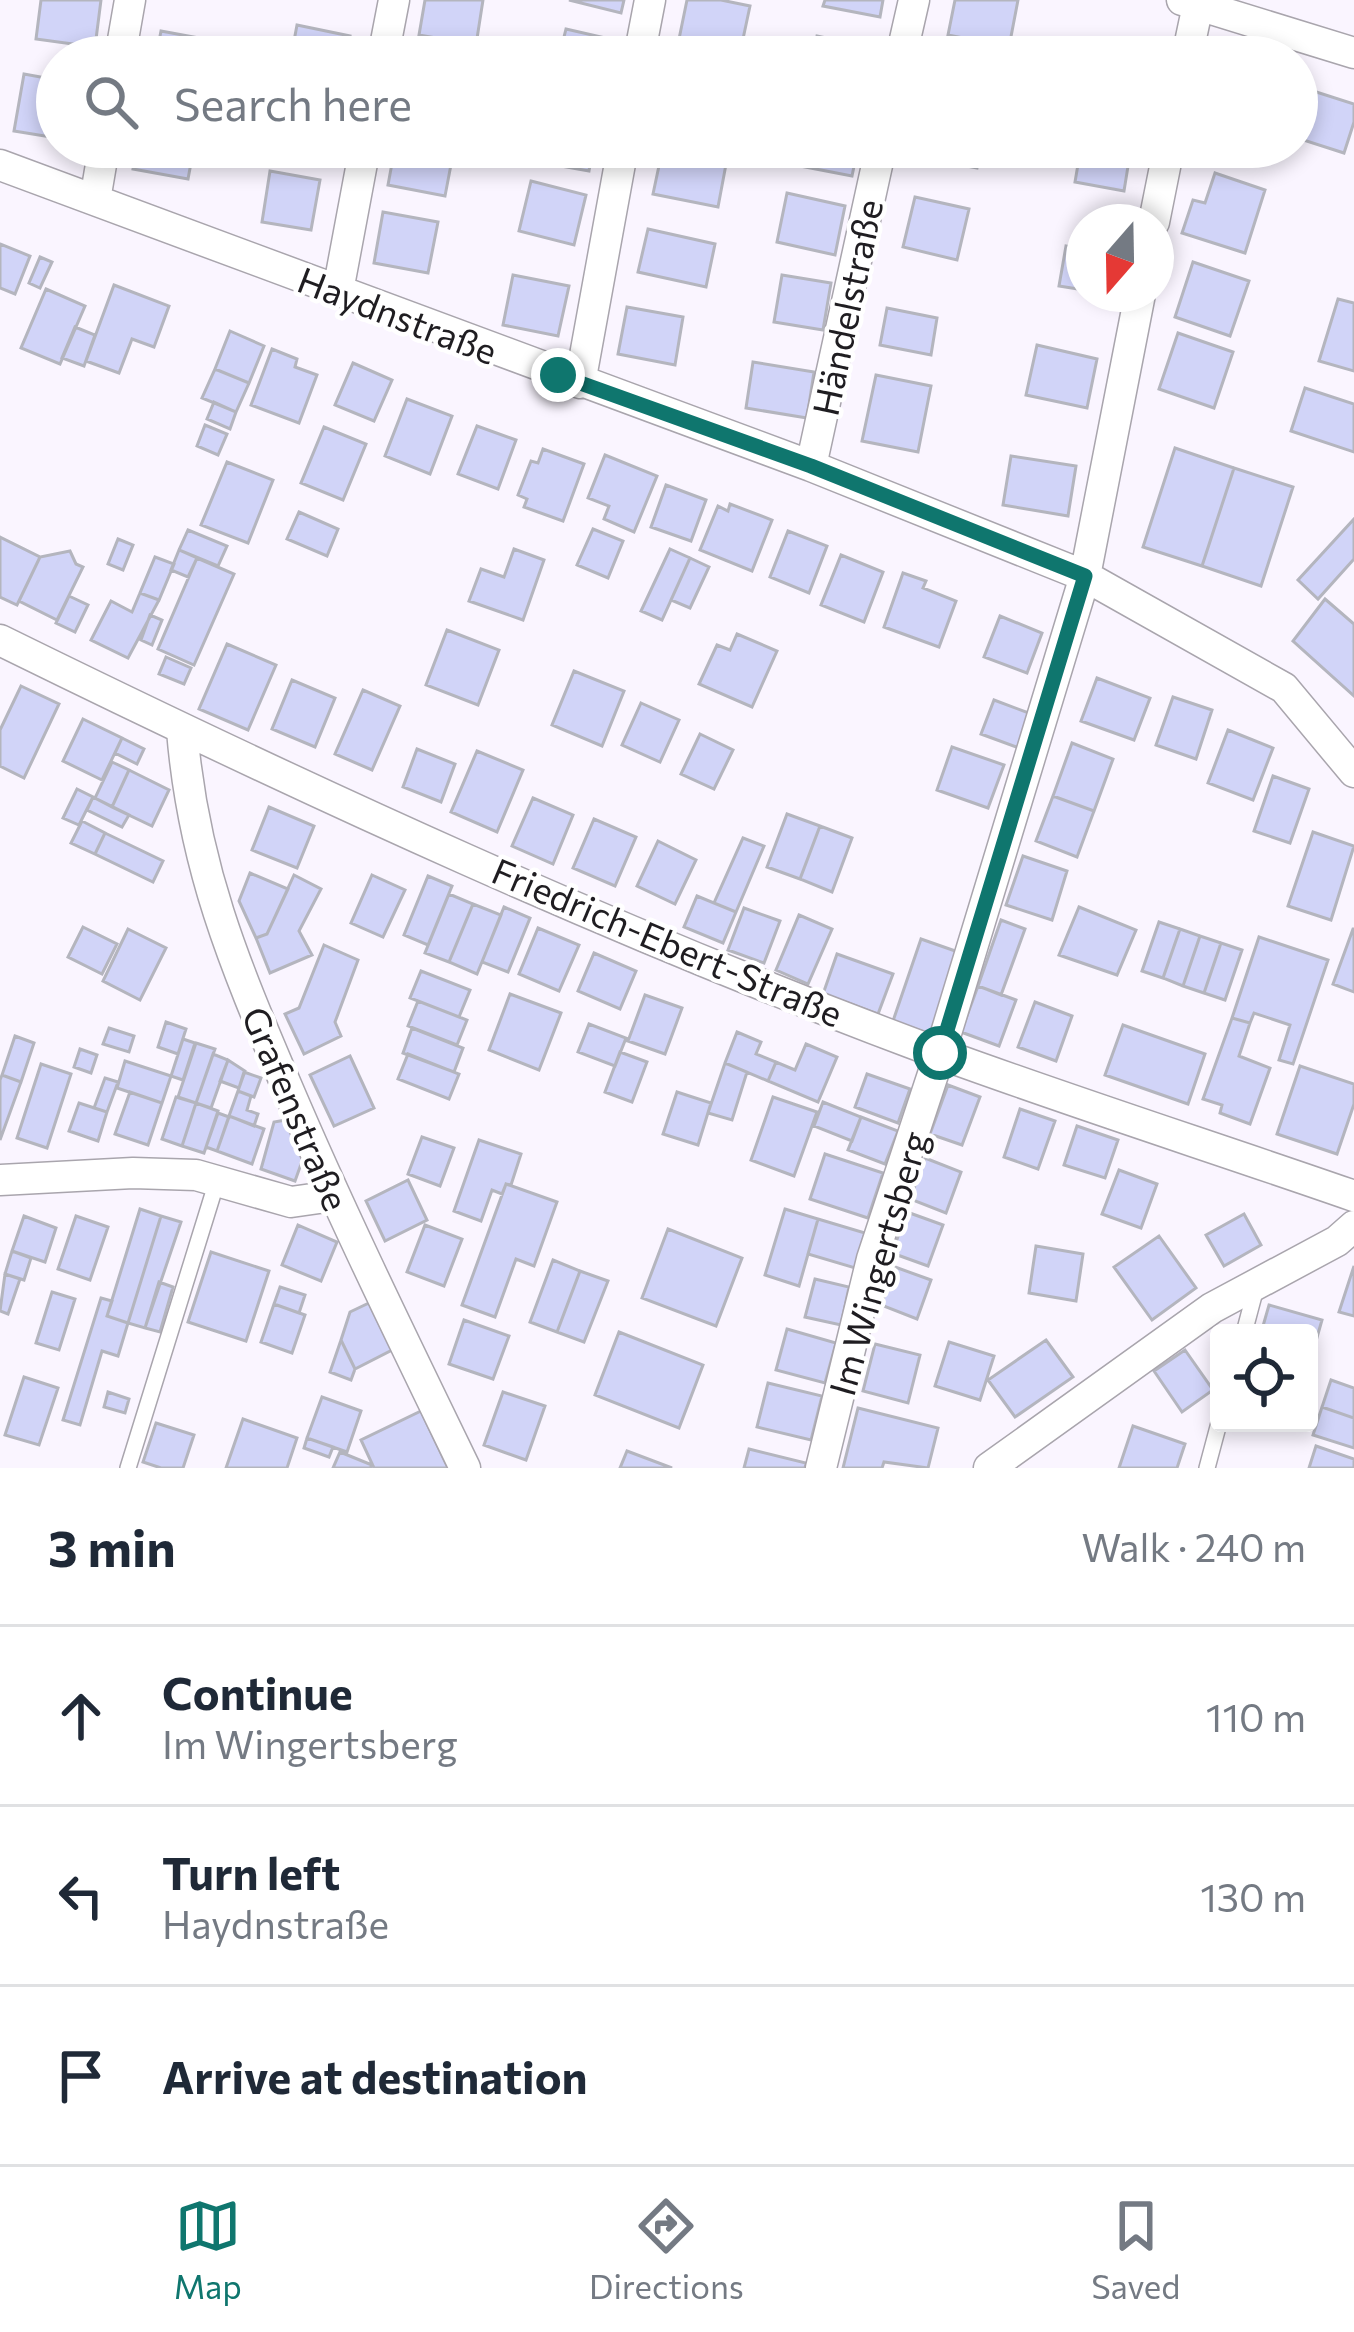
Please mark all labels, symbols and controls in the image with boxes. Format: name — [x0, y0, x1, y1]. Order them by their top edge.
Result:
search box — [36, 36, 1318, 168]
icon: search — [78, 69, 144, 135]
text: Search here — [174, 75, 412, 130]
street label: Händelstraße — [802, 195, 890, 419]
north arrow — [1066, 204, 1174, 312]
street label: Haydnstraße — [292, 256, 504, 372]
route end — [531, 348, 585, 402]
street label: Friedrich-Ebert-Straße — [486, 847, 850, 1035]
street label: Grafenstraße — [234, 1000, 360, 1216]
route start — [913, 1026, 967, 1080]
street label: Im Wingertsberg — [818, 1126, 936, 1400]
map controls — [1210, 1324, 1318, 1432]
button: locate — [1210, 1324, 1318, 1432]
text: 3 min — [48, 1515, 176, 1578]
text: Walk · 240 m — [1081, 1522, 1306, 1570]
text: Continue — [162, 1664, 353, 1719]
icon: ahead — [48, 1683, 114, 1749]
text: 110 m — [1206, 1692, 1306, 1740]
text: Im Wingertsberg — [162, 1719, 458, 1767]
text: Turn left — [162, 1844, 340, 1899]
icon: left — [48, 1863, 114, 1929]
text: 130 m — [1200, 1872, 1306, 1920]
text: Haydnstraße — [162, 1899, 389, 1947]
icon: arrive — [48, 2043, 114, 2109]
text: Arrive at destination — [162, 2048, 588, 2103]
tab: Map — [174, 2193, 242, 2306]
tab: Directions — [589, 2193, 744, 2306]
tab: Saved — [1091, 2193, 1180, 2306]

